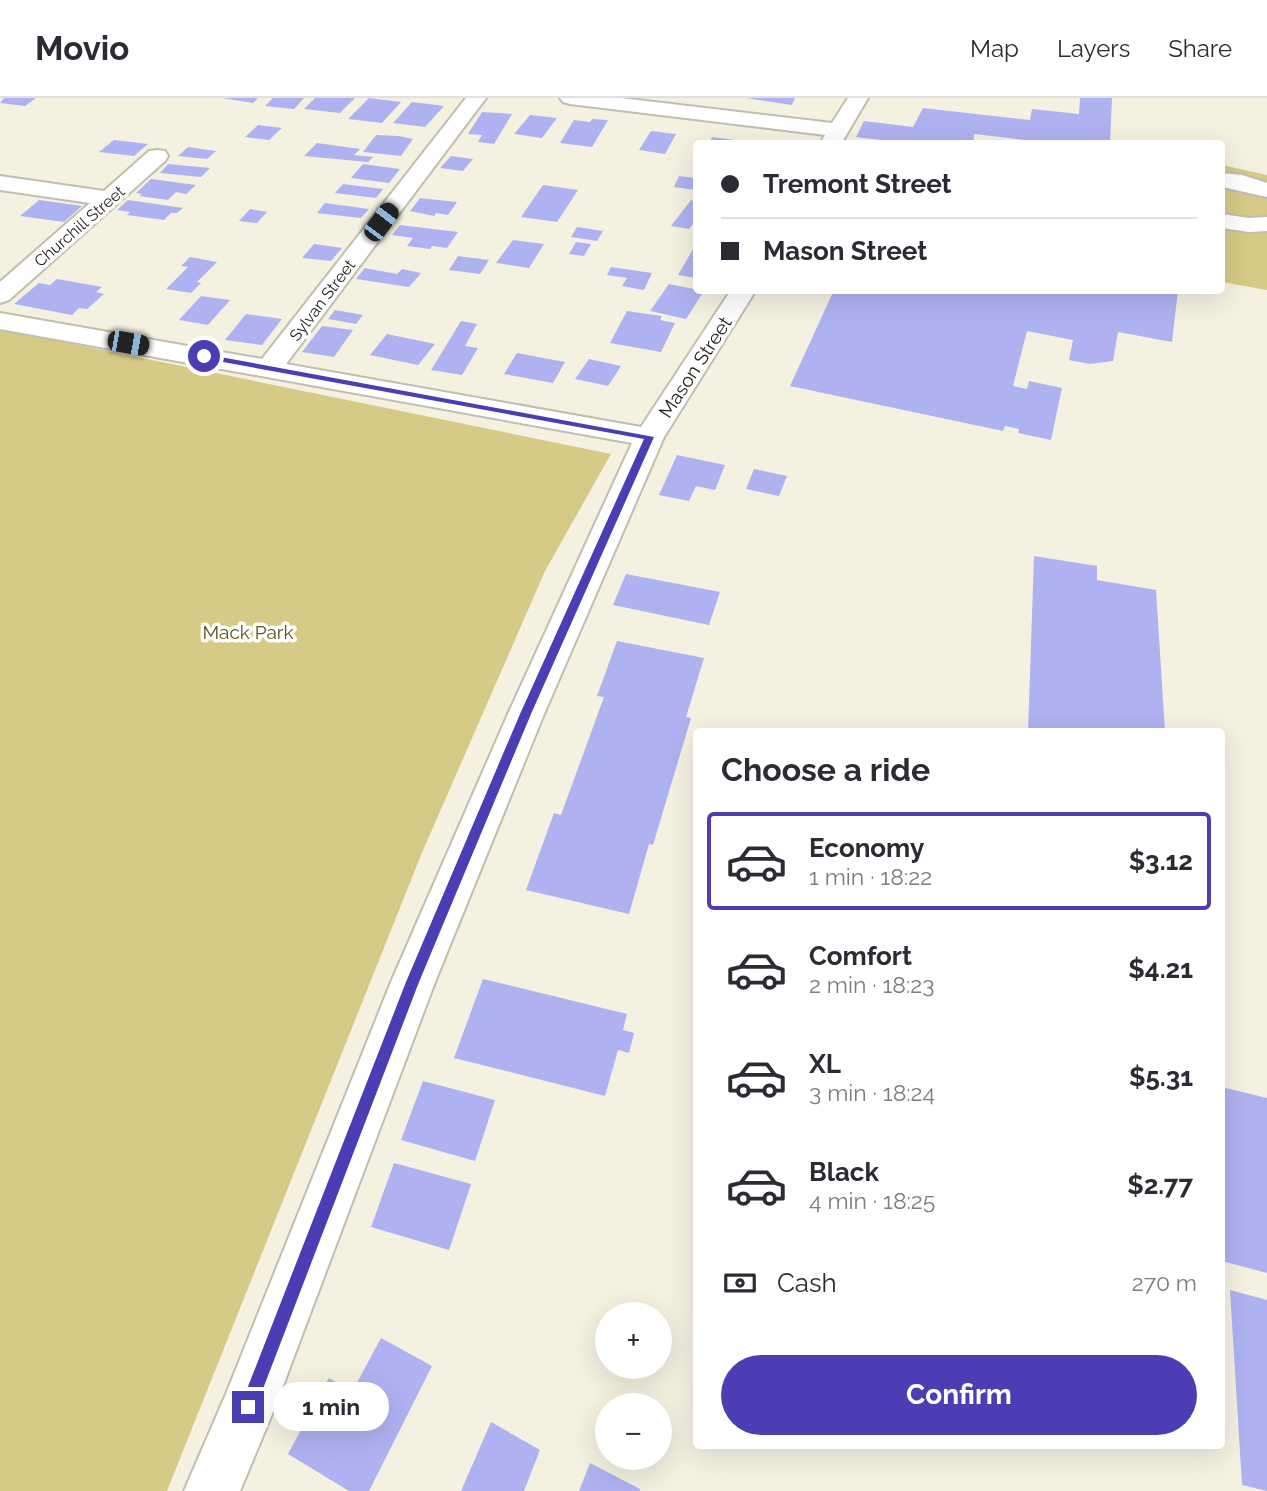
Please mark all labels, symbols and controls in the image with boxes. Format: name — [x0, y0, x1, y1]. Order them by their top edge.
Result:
text: Movio — [35, 29, 129, 68]
text: Map — [970, 34, 1019, 63]
text: Layers — [1057, 34, 1130, 63]
text: Share — [1168, 34, 1232, 63]
text: Tremont Street — [763, 169, 952, 199]
street label: Churchill Street — [30, 182, 129, 271]
car — [360, 199, 403, 245]
text: Mason Street — [763, 236, 927, 266]
street label: Sylvan Street — [286, 255, 360, 345]
street label: Mason Street — [654, 312, 736, 422]
car — [106, 329, 151, 357]
route start — [188, 340, 220, 372]
park label: Mack Park — [202, 621, 294, 643]
text: Choose a ride — [721, 751, 930, 788]
icon: car — [725, 830, 788, 893]
text: Economy — [809, 833, 924, 863]
text: $3.12 — [1129, 846, 1193, 876]
text: 1 min · 18:22 — [809, 863, 932, 890]
icon: car — [725, 938, 788, 1001]
text: Comfort — [809, 941, 912, 971]
text: $4.21 — [1128, 954, 1193, 984]
text: 2 min · 18:23 — [809, 971, 935, 998]
icon: car — [725, 1046, 788, 1109]
text: XL — [809, 1049, 841, 1079]
text: $5.31 — [1129, 1062, 1193, 1092]
text: 3 min · 18:24 — [809, 1079, 935, 1106]
icon: car — [725, 1154, 788, 1217]
text: Black — [809, 1157, 879, 1187]
text: $2.77 — [1127, 1170, 1193, 1200]
text: 4 min · 18:25 — [809, 1187, 935, 1214]
icon: cash — [721, 1264, 759, 1302]
text: Cash — [777, 1268, 837, 1298]
text: 270 m — [1132, 1269, 1197, 1296]
map controls — [595, 1302, 672, 1470]
button: + — [595, 1302, 672, 1379]
button: Confirm — [721, 1355, 1197, 1435]
callout: 1 min — [272, 1382, 388, 1432]
route end — [232, 1391, 264, 1423]
text: 1 min — [302, 1393, 360, 1420]
button: − — [595, 1393, 672, 1470]

